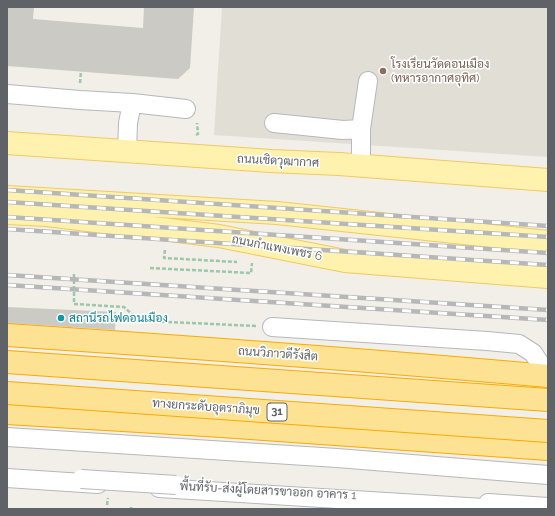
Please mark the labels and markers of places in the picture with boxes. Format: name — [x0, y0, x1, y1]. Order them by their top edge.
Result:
place label: โรงเรียนวัดดอนเมือง (ทหารอากาศอุทิศ) — [391, 57, 489, 85]
marker: โรงเรียนวัดดอนเมือง (ทหารอากาศอุทิศ) — [378, 66, 388, 76]
place label: สถานีรถไฟดอนเมือง — [69, 311, 168, 325]
marker: สถานีรถไฟดอนเมือง — [56, 313, 66, 323]

